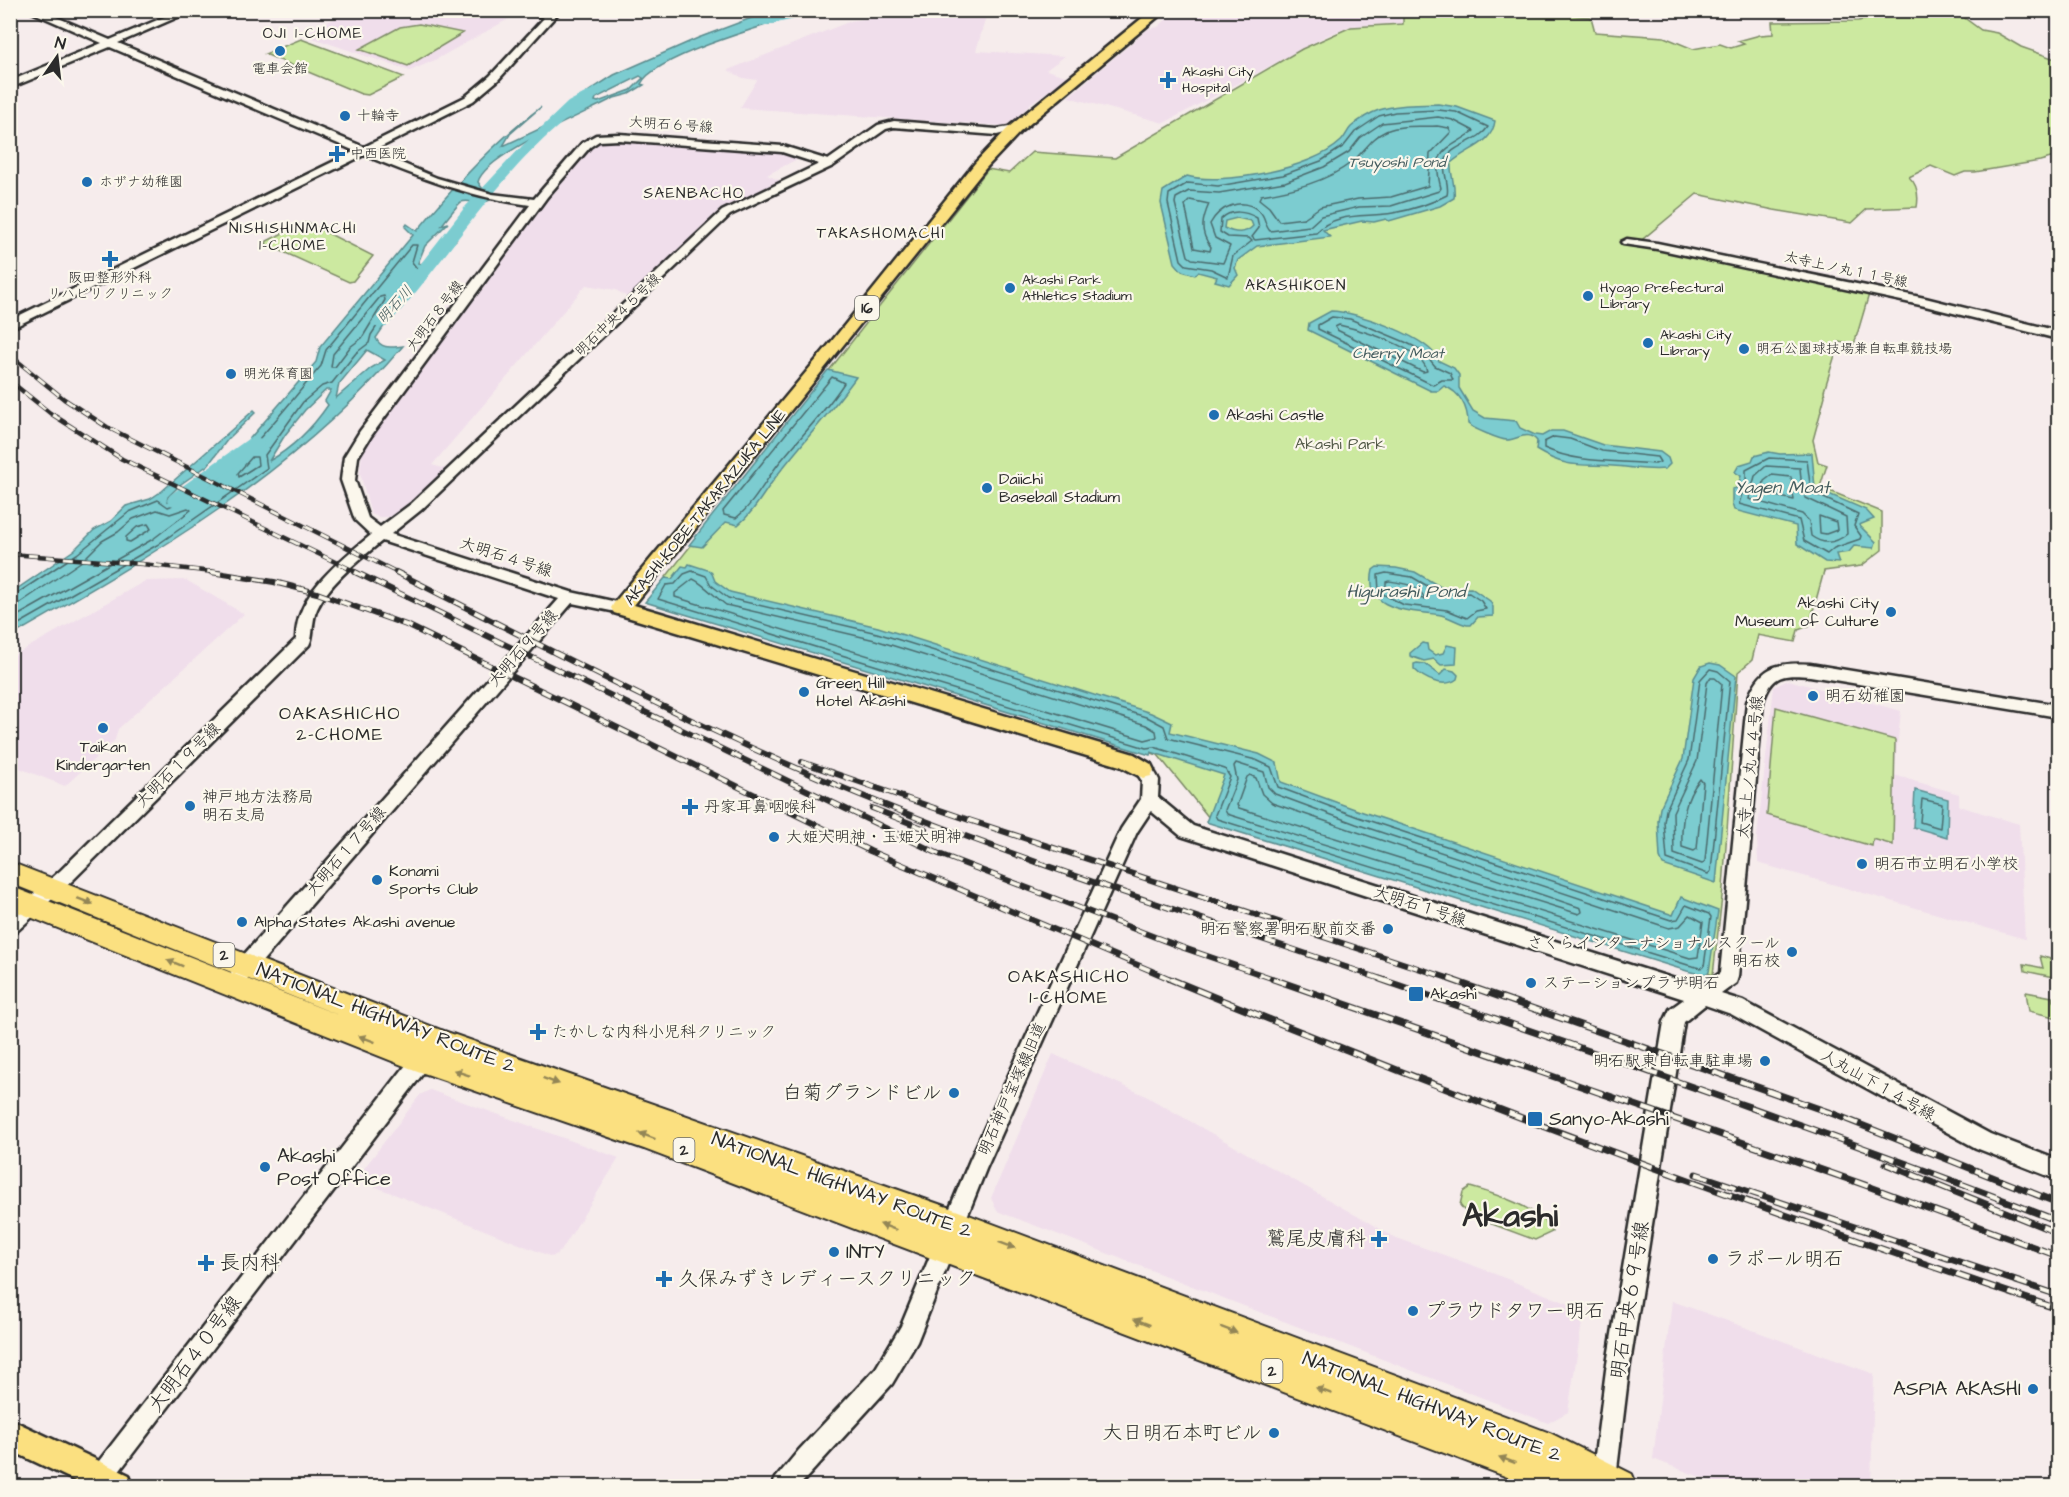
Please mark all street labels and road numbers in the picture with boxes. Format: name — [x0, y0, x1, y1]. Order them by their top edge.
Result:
street label: 大明石６号線 — [628, 112, 714, 138]
street label: 太寺上ノ丸１１号線 — [1782, 247, 1910, 293]
street label: 明石中央４５号線 — [571, 269, 665, 361]
street label: 大明石８号線 — [402, 276, 468, 356]
road number: 16 — [855, 296, 879, 320]
street label: AKASHI-KOBE-TAKARAZUKA LINE — [619, 404, 791, 610]
street label: 大明石４号線 — [457, 532, 555, 582]
street label: 大明石９号線 — [483, 605, 563, 691]
street label: 太寺上ノ丸４４号線 — [1732, 694, 1768, 840]
street label: 大明石１９号線 — [131, 718, 225, 812]
street label: 大明石１７号線 — [301, 802, 391, 900]
street label: 大明石１号線 — [1371, 881, 1469, 931]
road number: 2 — [214, 943, 234, 967]
street label: NATIONAL HIGHWAY ROUTE 2 — [252, 956, 520, 1081]
street label: 明石神戸宝塚線旧道 — [973, 1019, 1051, 1159]
street label: 人丸山下１４号線 — [1817, 1044, 1939, 1126]
street label: NATIONAL HIGHWAY ROUTE 2 — [708, 1125, 977, 1245]
road number: 2 — [674, 1138, 694, 1162]
street label: 明石中央６９号線 — [1604, 1219, 1656, 1381]
street label: 大明石４０号線 — [142, 1290, 248, 1418]
street label: NATIONAL HIGHWAY ROUTE 2 — [1298, 1345, 1566, 1470]
road number: 2 — [1262, 1359, 1282, 1383]

